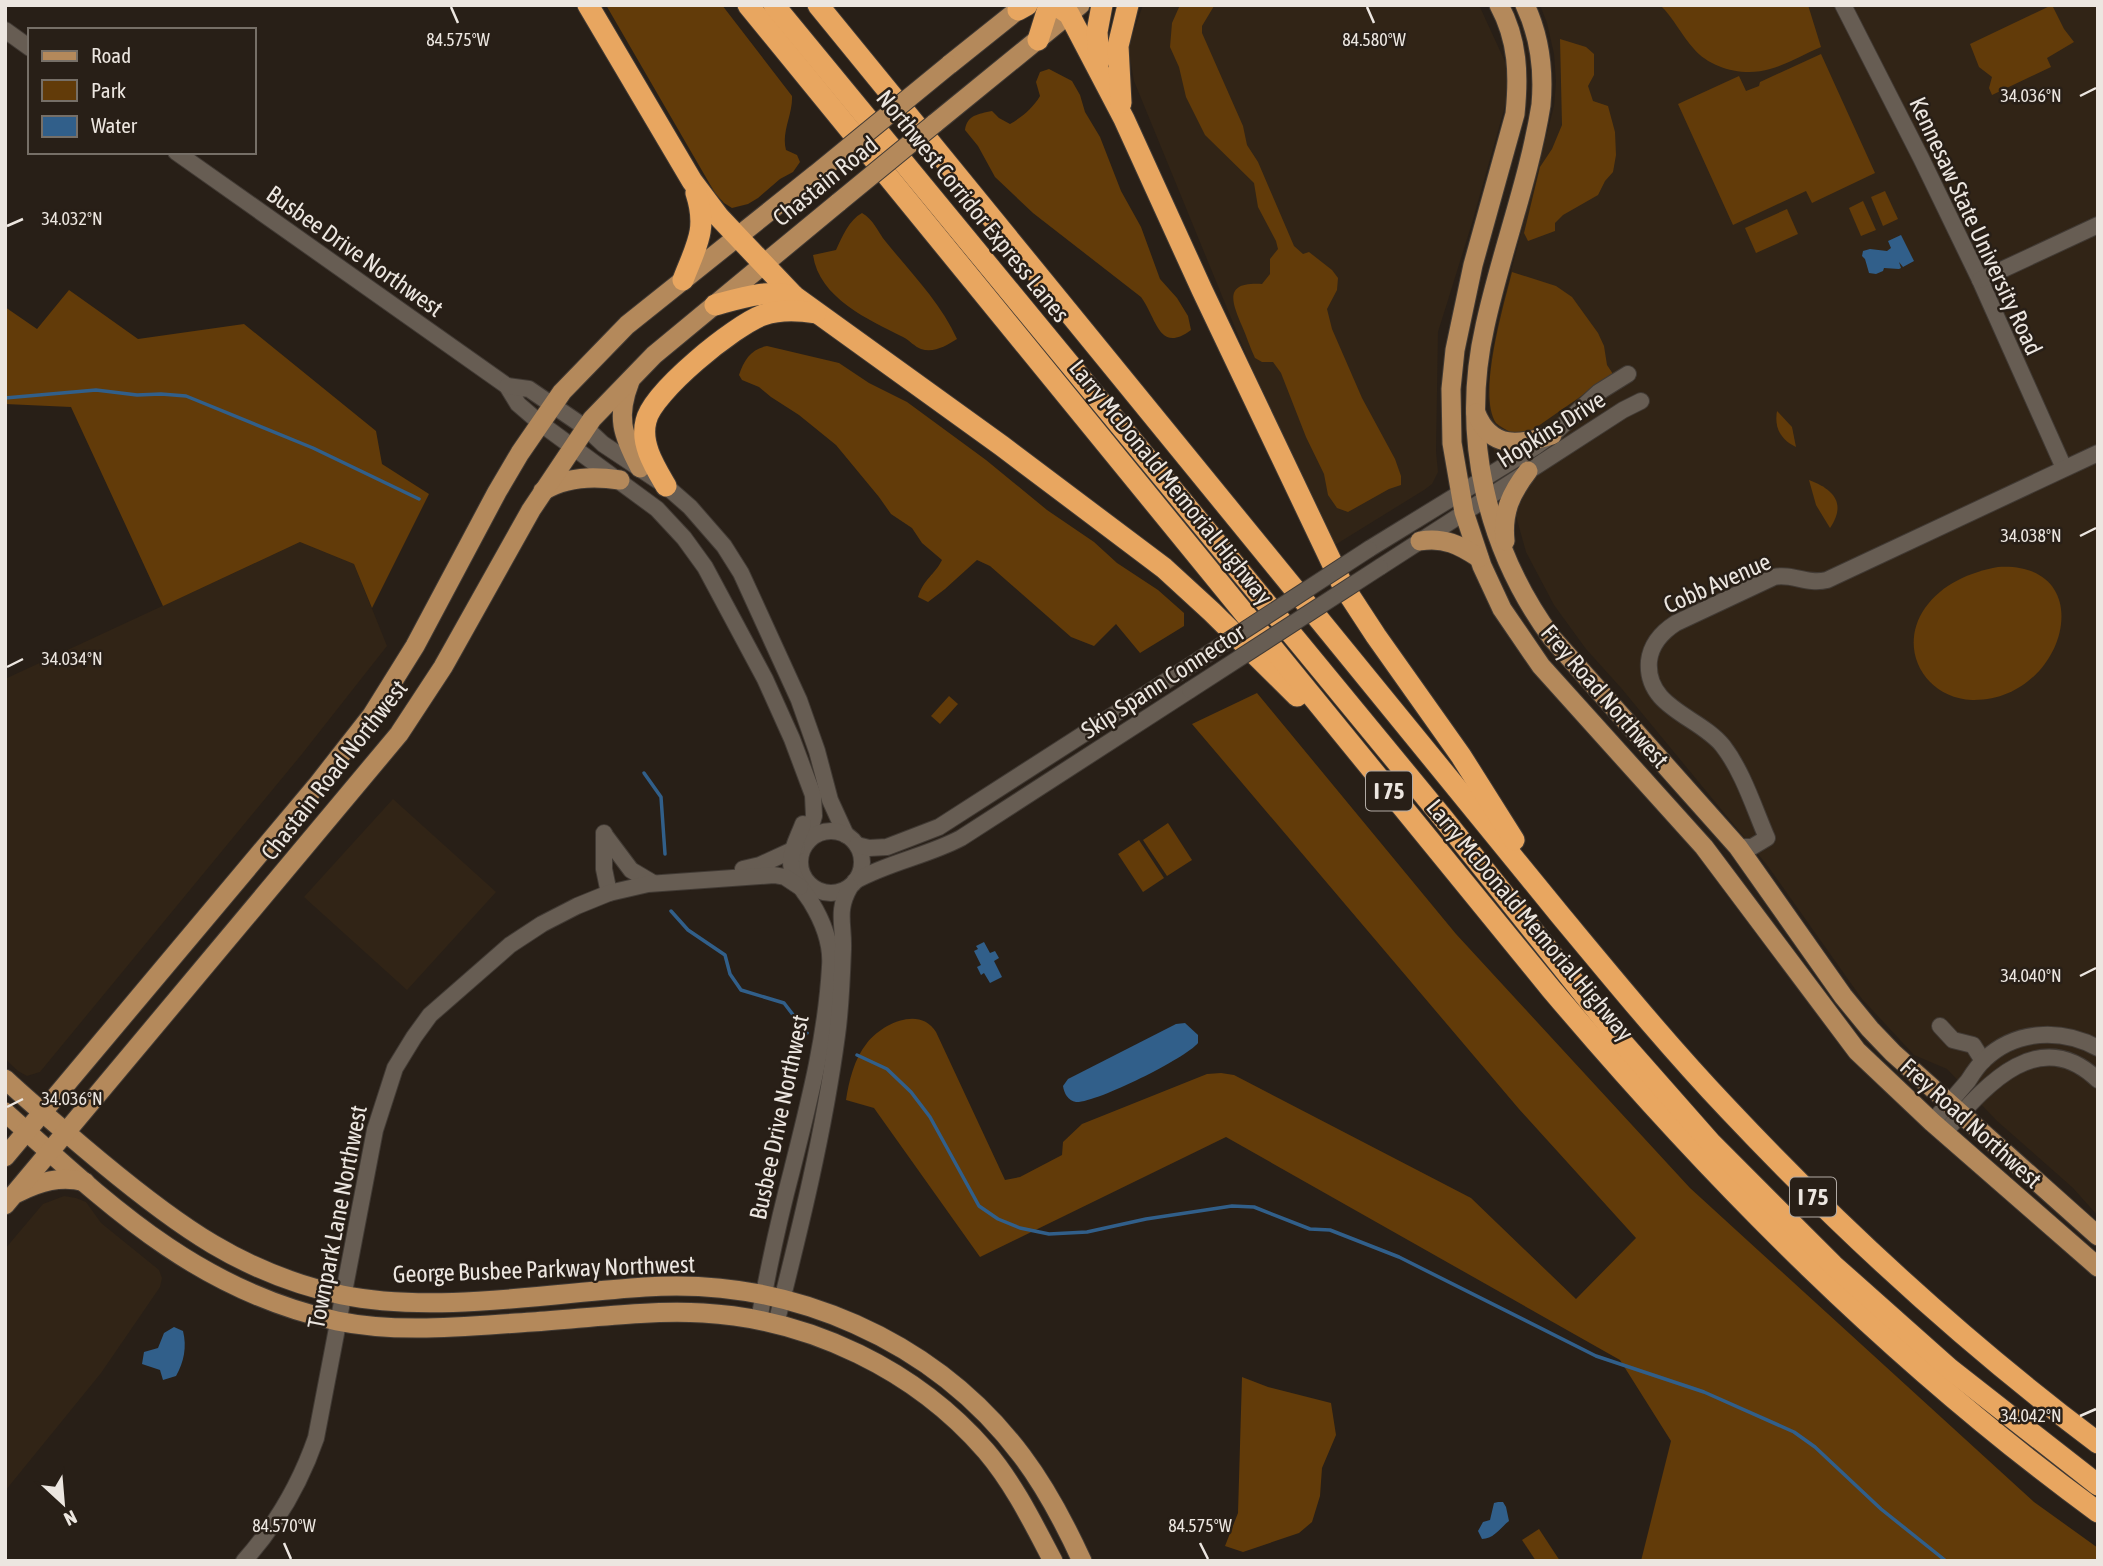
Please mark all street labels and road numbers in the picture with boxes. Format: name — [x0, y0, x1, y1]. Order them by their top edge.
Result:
street label: Northwest Corridor Express Lanes — [871, 85, 1075, 327]
street label: Kennesaw State University Road — [1904, 93, 2048, 359]
street label: Chastain Road — [767, 131, 883, 231]
street label: Busbee Drive Northwest — [262, 180, 448, 322]
street label: Larry McDonald Memorial Highway — [1064, 354, 1278, 610]
street label: Hopkins Drive — [1492, 385, 1610, 473]
street label: Cobb Avenue — [1659, 547, 1775, 619]
street label: Skip Spann Connector — [1076, 618, 1251, 744]
street label: Frey Road Northwest — [1536, 619, 1674, 773]
street label: Chastain Road Northwest — [255, 675, 413, 865]
road number: I 75 — [1366, 772, 1412, 810]
street label: Larry McDonald Memorial Highway — [1421, 794, 1639, 1046]
street label: Busbee Drive Northwest — [744, 1012, 814, 1222]
street label: Frey Road Northwest — [1895, 1053, 2047, 1193]
street label: Townpark Lane Northwest — [302, 1103, 372, 1331]
road number: I 75 — [1790, 1178, 1836, 1216]
street label: George Busbee Parkway Northwest — [392, 1250, 696, 1288]

